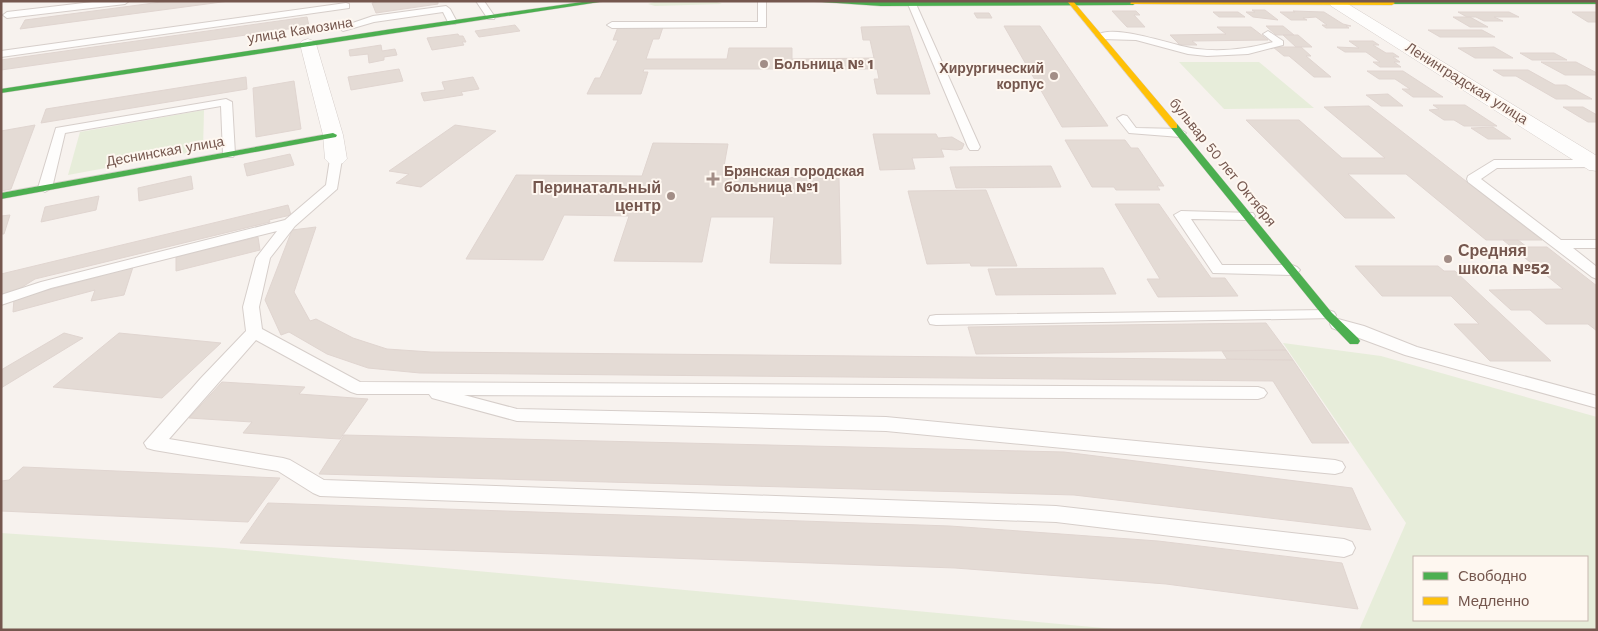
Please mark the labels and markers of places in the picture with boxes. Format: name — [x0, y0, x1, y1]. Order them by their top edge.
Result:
place label: Больница № 1 — [774, 56, 874, 72]
marker: Больница № 1 — [758, 58, 770, 70]
place label: Хирургический корпус — [939, 60, 1044, 92]
marker: Хирургический корпус — [1048, 70, 1060, 82]
place label: Брянская городская больница №1 — [724, 163, 864, 195]
marker: Брянская городская больница №1 — [706, 172, 720, 186]
place label: Перинатальный центр — [533, 178, 661, 215]
marker: Перинатальный центр — [665, 190, 677, 202]
place label: Средняя школа №52 — [1458, 241, 1550, 278]
marker: Средняя школа №52 — [1442, 253, 1454, 265]

